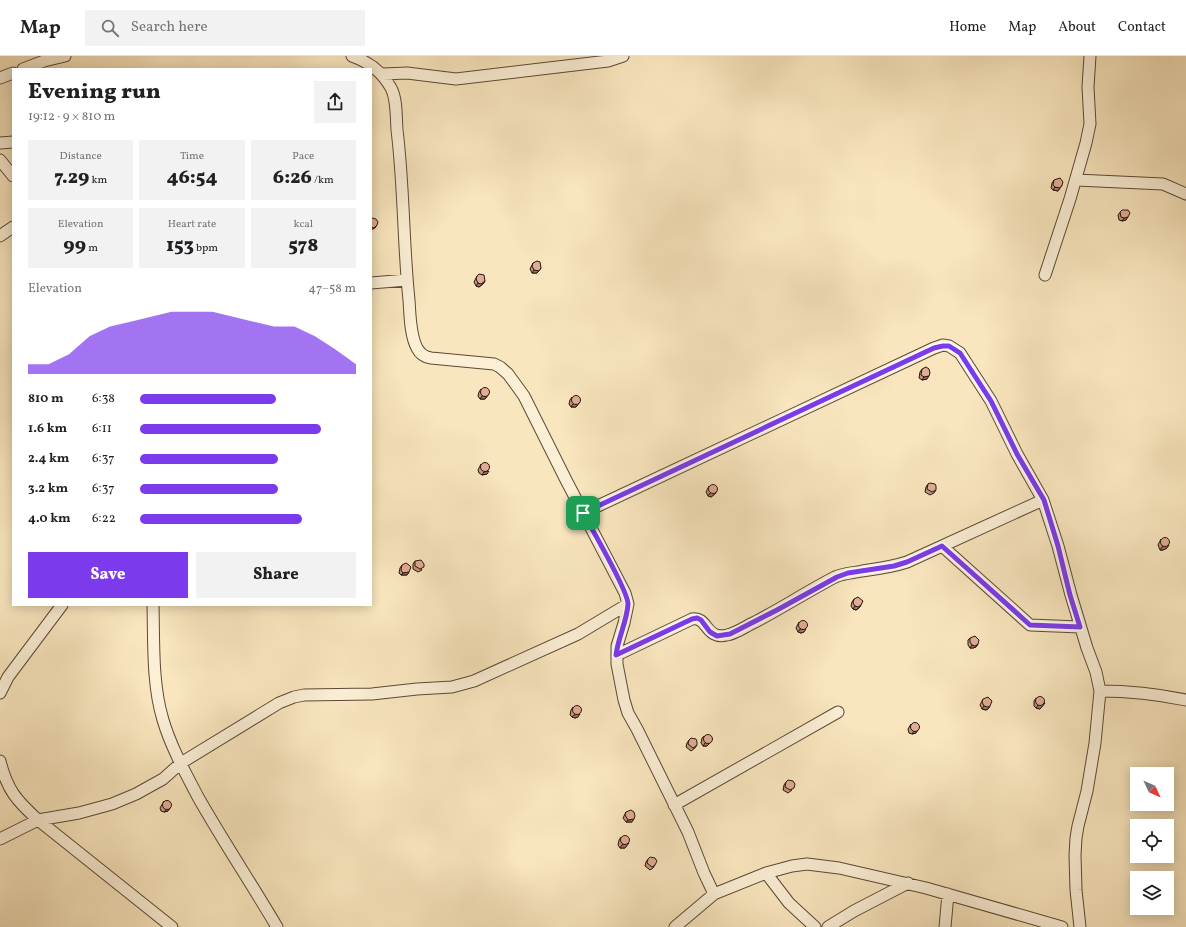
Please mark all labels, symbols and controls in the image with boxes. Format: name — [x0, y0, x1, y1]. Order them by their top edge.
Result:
search box — [85, 10, 365, 46]
text: Map — [20, 15, 61, 41]
icon: search — [99, 17, 121, 39]
text: Search here — [131, 17, 208, 38]
text: Home — [949, 18, 986, 37]
text: Map — [1008, 18, 1036, 37]
text: About — [1058, 18, 1096, 37]
text: Contact — [1118, 18, 1166, 37]
text: Evening run — [28, 77, 161, 108]
button: share — [314, 81, 356, 123]
text: 19:12 · 9 × 810 m — [28, 108, 115, 126]
text: Distance — [60, 149, 102, 164]
text: Time — [180, 149, 204, 164]
text: Pace — [292, 149, 314, 164]
text: 7.29 — [54, 164, 89, 192]
text: 46:54 — [166, 164, 218, 192]
text: 6:26 — [273, 164, 312, 192]
text: km — [89, 173, 107, 188]
text: /km — [312, 173, 334, 188]
text: Elevation — [58, 217, 104, 232]
text: Heart rate — [168, 217, 216, 232]
text: kcal — [294, 217, 313, 232]
text: 99 — [63, 232, 86, 260]
text: 153 — [166, 232, 194, 260]
text: 578 — [288, 232, 318, 260]
text: m — [86, 241, 98, 256]
text: bpm — [194, 241, 218, 256]
text: Elevation — [28, 280, 82, 298]
text: 47–58 m — [308, 280, 356, 298]
text: 810 m — [28, 390, 64, 408]
text: 6:38 — [92, 390, 115, 408]
text: 1.6 km — [28, 420, 67, 438]
text: 6:11 — [92, 420, 112, 438]
text: 2.4 km — [28, 450, 69, 468]
text: 6:37 — [92, 450, 115, 468]
text: 3.2 km — [28, 480, 68, 498]
text: 6:37 — [92, 480, 115, 498]
pin — [566, 496, 600, 530]
icon: arrive — [572, 502, 594, 524]
text: 4.0 km — [28, 510, 71, 528]
text: 6:22 — [92, 510, 116, 528]
button: Save — [28, 552, 188, 598]
button: Share — [196, 552, 356, 598]
north arrow — [1130, 767, 1174, 811]
map controls — [1130, 767, 1174, 915]
button: locate — [1130, 819, 1174, 863]
button: layers — [1130, 871, 1174, 915]

